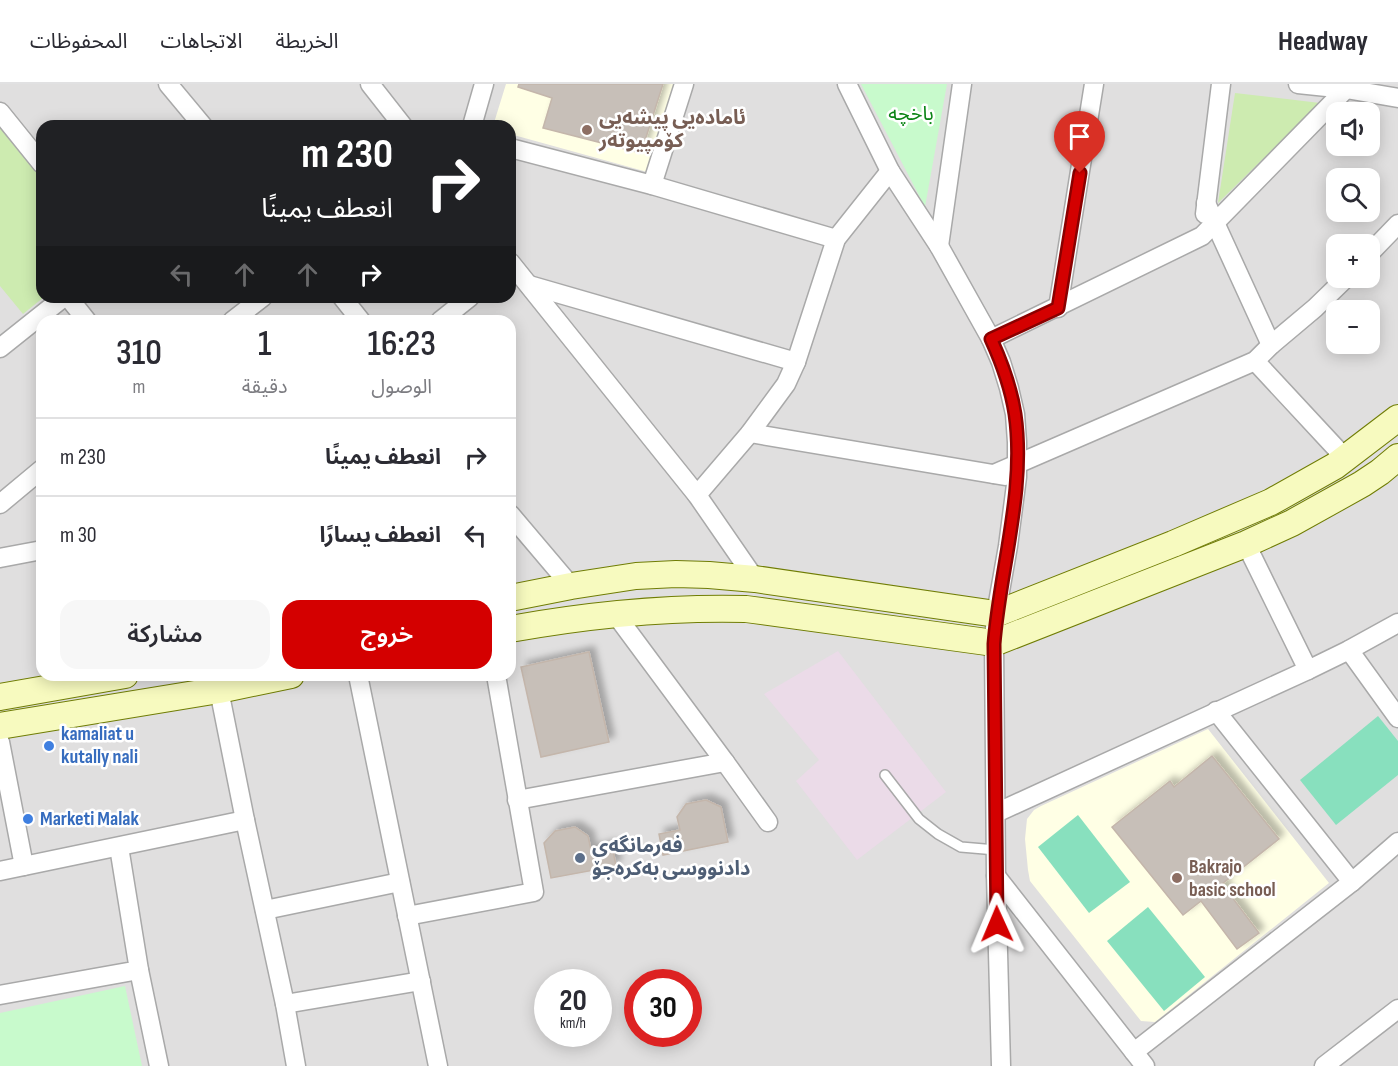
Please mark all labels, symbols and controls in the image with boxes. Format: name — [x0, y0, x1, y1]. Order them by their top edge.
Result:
text: Headway — [1278, 25, 1368, 58]
text: المحفوظات — [30, 29, 127, 54]
text: الاتجاهات — [160, 29, 242, 54]
text: الخريطة — [275, 29, 338, 54]
park label: باخچە — [888, 102, 934, 126]
map controls — [1326, 102, 1380, 354]
button: sound — [1326, 102, 1380, 156]
place label: ئامادەیی پیشەیی کۆمپیوتەر — [598, 106, 746, 154]
pin — [1054, 111, 1105, 173]
icon: arrive — [1063, 120, 1096, 153]
marker: ئامادەیی پیشەیی کۆمپیوتەر — [580, 123, 594, 137]
text: 230 m — [301, 129, 393, 180]
icon: right — [414, 144, 492, 222]
button: search — [1326, 168, 1380, 222]
text: انعطف يمينًا — [261, 193, 393, 225]
button: + — [1326, 234, 1380, 288]
icon: left — [165, 258, 198, 291]
icon: ahead — [228, 258, 261, 291]
icon: ahead — [291, 258, 324, 291]
icon: right — [354, 258, 387, 291]
button: − — [1326, 300, 1380, 354]
text: 1 — [258, 323, 271, 366]
text: 16:23 — [367, 323, 436, 366]
text: 310 — [116, 332, 162, 375]
text: m — [133, 375, 145, 399]
text: دقيقة — [242, 375, 287, 399]
text: الوصول — [371, 375, 432, 399]
icon: right — [459, 441, 492, 474]
text: 230 m — [60, 444, 106, 471]
text: انعطف يمينًا — [325, 444, 441, 471]
icon: left — [459, 519, 492, 552]
text: 30 m — [60, 522, 97, 549]
text: انعطف يسارًا — [319, 522, 441, 549]
button: مشاركة — [60, 600, 270, 669]
button: خروج — [282, 600, 492, 669]
place label: kamaliat u kutally nali — [61, 722, 138, 769]
marker: kamaliat u kutally nali — [42, 739, 56, 753]
place label: Marketi Malak — [40, 807, 139, 831]
marker: Marketi Malak — [21, 812, 35, 826]
place label: فەرمانگەی دادنووسی بەکرەجۆ — [592, 834, 750, 881]
marker: فەرمانگەی دادنووسی بەکرەجۆ — [573, 851, 587, 865]
place label: Bakrajo basic school — [1189, 855, 1276, 902]
marker: Bakrajo basic school — [1170, 871, 1184, 885]
position arrow — [965, 892, 1029, 956]
speed limit sign: 30 — [624, 969, 702, 1047]
text: 20 — [559, 983, 587, 1019]
text: km/h — [560, 1014, 586, 1033]

